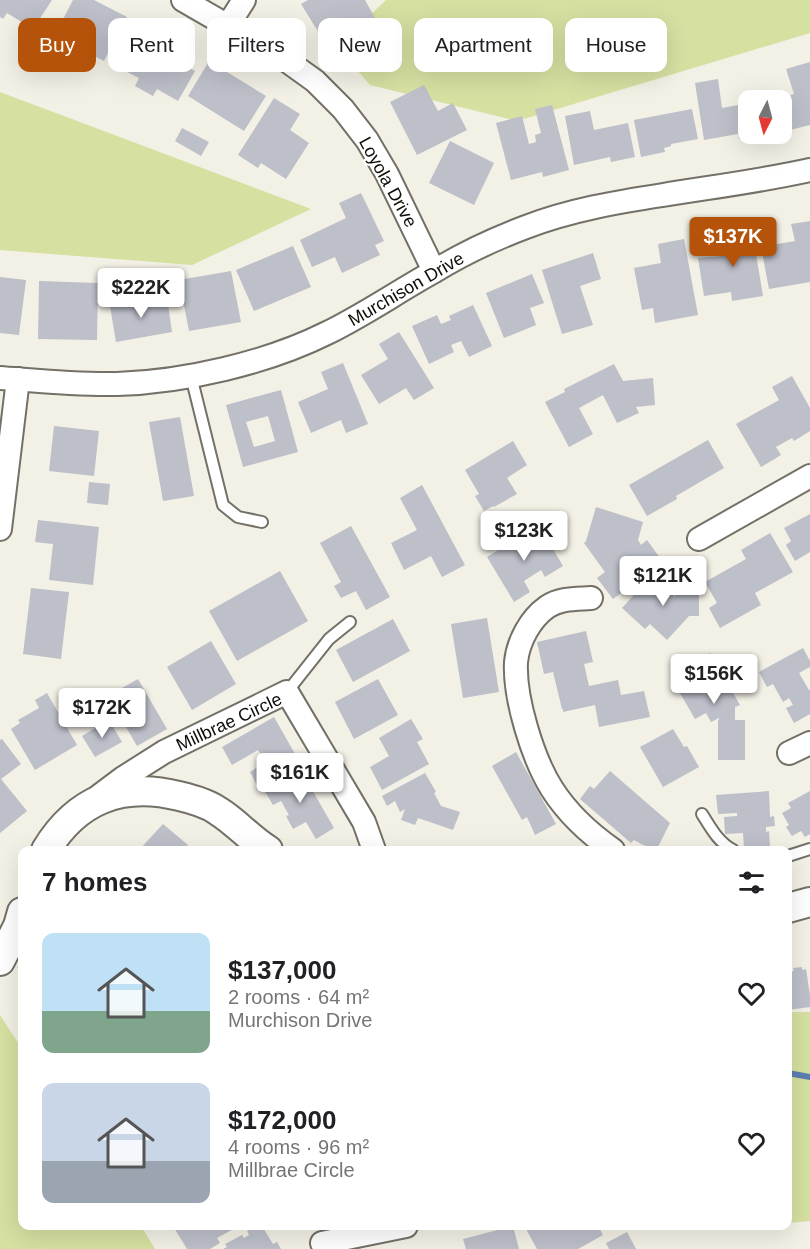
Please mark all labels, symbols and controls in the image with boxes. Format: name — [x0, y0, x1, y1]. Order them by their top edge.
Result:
chip: Buy — [18, 18, 96, 72]
chip: Rent — [108, 18, 195, 72]
chip: Filters — [207, 18, 306, 72]
chip: New — [318, 18, 402, 72]
chip: Apartment — [414, 18, 553, 72]
chip: House — [565, 18, 667, 72]
north arrow — [738, 90, 792, 144]
map controls — [738, 90, 792, 144]
street label: Loyola Drive — [355, 133, 421, 231]
pin: $137K — [691, 217, 775, 268]
text: $137K — [704, 225, 762, 247]
street label: Murchison Drive — [345, 248, 467, 330]
pin: $222K — [99, 268, 183, 319]
text: $222K — [112, 276, 170, 298]
pin: $123K — [482, 511, 566, 562]
text: $123K — [495, 519, 553, 541]
pin: $121K — [621, 556, 705, 607]
text: $121K — [634, 564, 692, 586]
pin: $156K — [672, 654, 756, 705]
text: $156K — [685, 662, 743, 684]
pin: $172K — [60, 688, 144, 739]
street label: Millbrae Circle — [173, 689, 285, 755]
text: $172K — [73, 696, 131, 718]
pin: $161K — [258, 753, 342, 804]
text: $161K — [271, 761, 329, 783]
icon: filters — [735, 866, 768, 899]
text: 7 homes — [42, 867, 148, 897]
text: $137,000 — [228, 955, 336, 985]
icon: home — [90, 957, 162, 1029]
icon: heart — [735, 977, 768, 1010]
text: 2 rooms · 64 m² — [228, 986, 369, 1008]
text: Murchison Drive — [228, 1009, 372, 1031]
text: $172,000 — [228, 1105, 336, 1135]
icon: home — [90, 1107, 162, 1179]
icon: heart — [735, 1127, 768, 1160]
text: 4 rooms · 96 m² — [228, 1136, 369, 1158]
text: Millbrae Circle — [228, 1159, 355, 1181]

